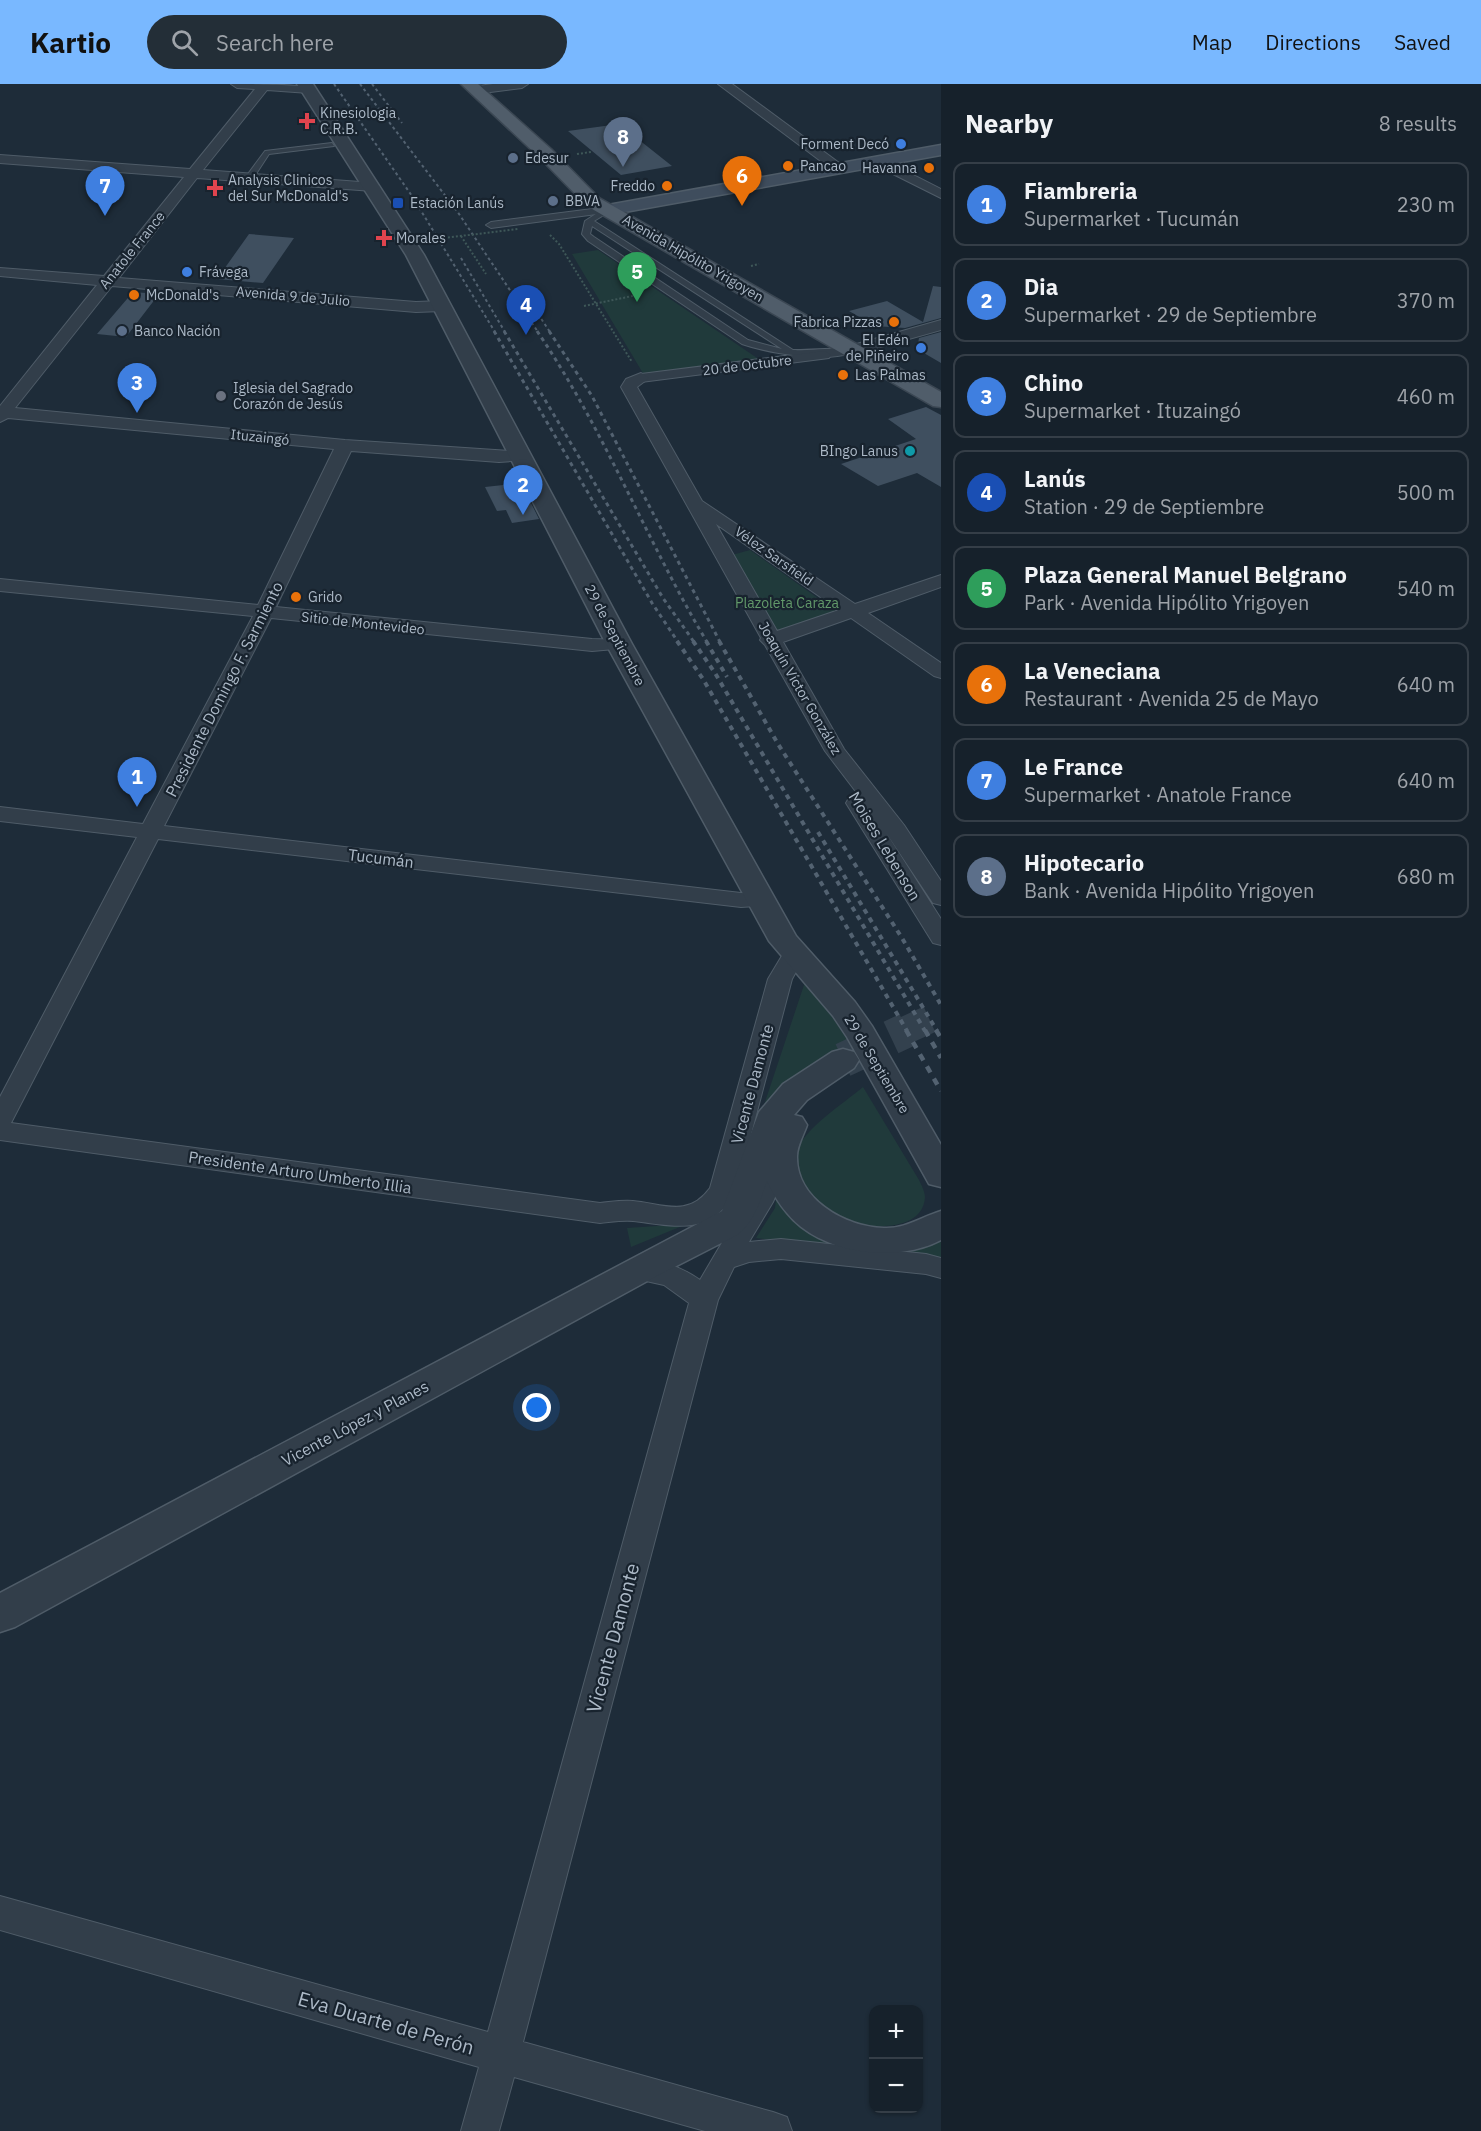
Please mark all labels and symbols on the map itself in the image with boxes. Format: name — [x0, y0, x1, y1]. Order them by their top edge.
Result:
place label: Kinesiologia C.R.B. — [320, 104, 397, 138]
marker: Kinesiologia C.R.B. — [298, 112, 316, 130]
pin: 8 — [604, 118, 642, 167]
place label: Forment Decó — [801, 135, 889, 153]
marker: Forment Decó — [894, 137, 908, 151]
place label: Edesur — [525, 149, 569, 167]
marker: Edesur — [506, 151, 520, 165]
pin: 6 — [722, 156, 762, 206]
place label: Pancao — [800, 157, 846, 175]
marker: Pancao — [781, 159, 795, 173]
place label: Havanna — [862, 159, 918, 177]
marker: Havanna — [922, 161, 936, 175]
pin: 7 — [86, 166, 124, 216]
place label: Analysis Clinicos del Sur McDonald's — [228, 171, 349, 205]
place label: Freddo — [611, 177, 655, 195]
marker: Analysis Clinicos del Sur McDonald's — [206, 179, 224, 197]
marker: Freddo — [660, 179, 674, 193]
place label: BBVA — [565, 192, 600, 210]
place label: Estación Lanús — [410, 194, 504, 212]
marker: BBVA — [546, 194, 560, 208]
marker: Estación Lanús — [391, 196, 405, 210]
street label: Anatole France — [95, 207, 169, 292]
street label: Avenida Hipólito Yrigoyen — [619, 210, 767, 306]
place label: Morales — [396, 229, 446, 247]
marker: Morales — [377, 231, 391, 245]
pin: 5 — [618, 252, 656, 302]
place label: Frávega — [199, 263, 249, 281]
marker: Frávega — [180, 265, 194, 279]
street label: Avenida 9 de Julio — [235, 282, 351, 310]
place label: McDonald's — [146, 286, 219, 304]
pin: 4 — [506, 286, 546, 335]
marker: McDonald's — [127, 288, 141, 302]
place label: Fabrica Pizzas — [793, 313, 882, 331]
marker: Fabrica Pizzas — [887, 315, 901, 329]
place label: Banco Nación — [134, 322, 220, 340]
marker: Banco Nación — [115, 324, 129, 338]
place label: El Edén de Piñeiro — [846, 331, 909, 365]
marker: El Edén de Piñeiro — [914, 341, 928, 355]
street label: 20 de Octubre — [701, 351, 793, 379]
pin: 3 — [118, 364, 156, 413]
place label: Las Palmas — [855, 366, 926, 384]
marker: Las Palmas — [836, 368, 850, 382]
place label: Iglesia del Sagrado Corazón de Jesús — [233, 379, 353, 413]
marker: Iglesia del Sagrado Corazón de Jesús — [214, 389, 228, 403]
street label: Ituzaingó — [230, 425, 290, 449]
place label: BIngo Lanus — [820, 442, 898, 460]
marker: BIngo Lanus — [903, 444, 917, 458]
pin: 2 — [504, 466, 542, 515]
street label: Vélez Sarsfield — [731, 522, 817, 590]
street label: Presidente Domingo F. Sarmiento — [161, 578, 287, 800]
street label: 29 de Septiembre — [581, 581, 649, 689]
place label: Grido — [308, 588, 342, 606]
marker: Grido — [289, 590, 303, 604]
park label: Plazoleta Caraza — [735, 594, 839, 612]
street label: Sitio de Montevideo — [300, 608, 426, 638]
street label: Joaquín Víctor González — [754, 618, 846, 758]
pin: 1 — [118, 758, 156, 807]
street label: Moises Lebenson — [845, 788, 925, 904]
street label: Tucumán — [347, 844, 415, 872]
street label: 29 de Septiembre — [840, 1011, 914, 1117]
street label: Vicente Damonte — [726, 1022, 778, 1146]
street label: Presidente Arturo Umberto Illia — [187, 1146, 413, 1198]
street label: Vicente López y Planes — [278, 1376, 432, 1470]
your location — [522, 1393, 551, 1422]
street label: Vicente Damonte — [580, 1560, 646, 1716]
street label: Eva Duarte de Perón — [295, 1984, 477, 2061]

